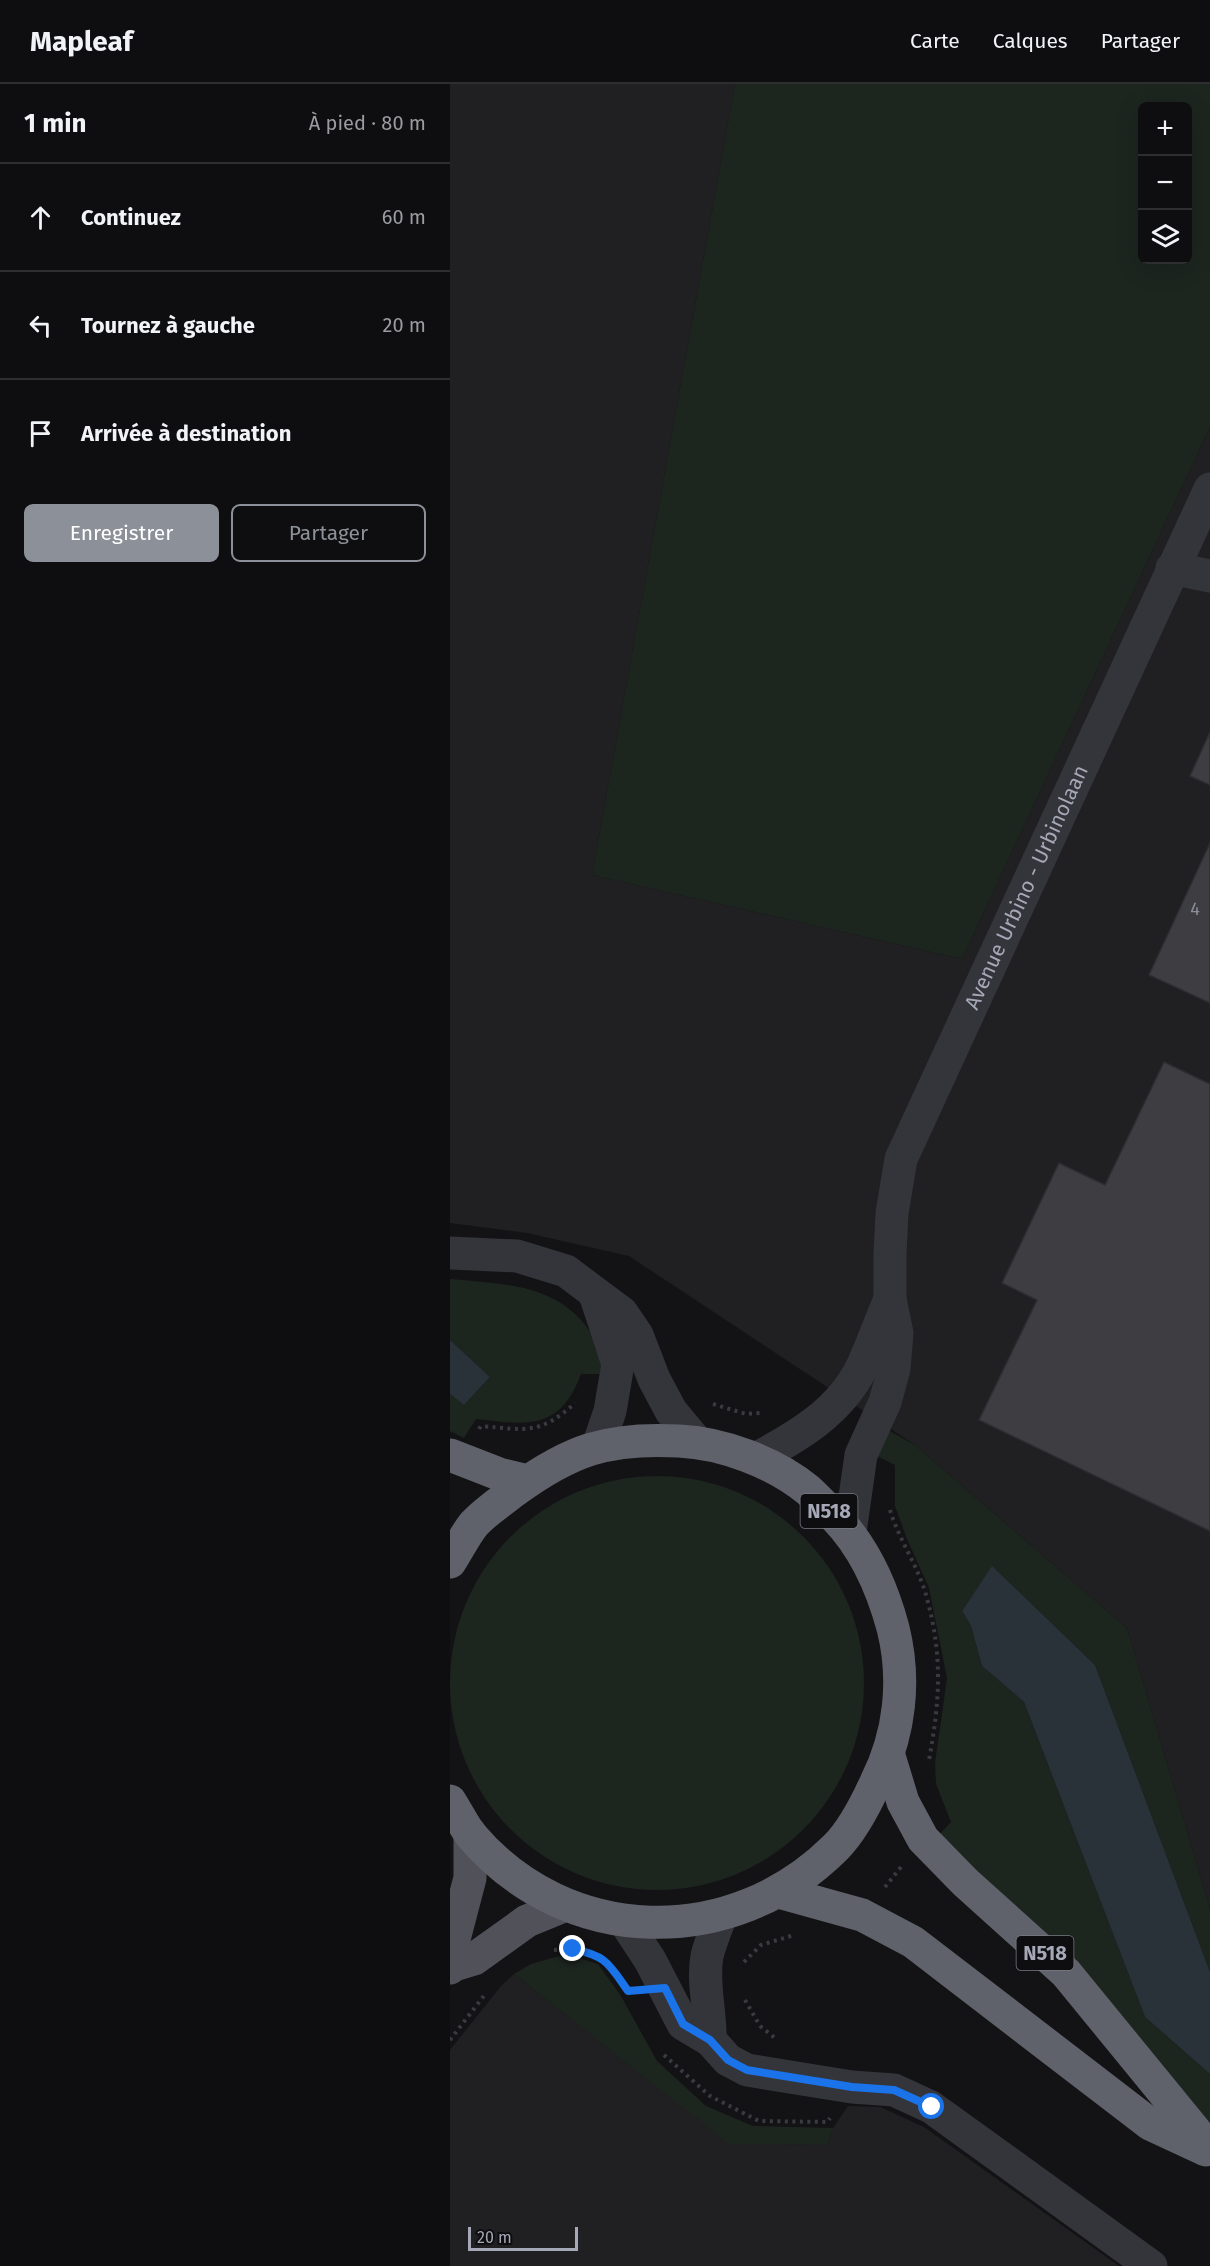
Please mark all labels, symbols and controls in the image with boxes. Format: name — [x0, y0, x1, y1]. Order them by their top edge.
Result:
text: Mapleaf — [30, 25, 133, 58]
text: Carte — [910, 28, 960, 54]
text: Calques — [993, 28, 1068, 54]
text: Partager — [1101, 28, 1180, 54]
map controls — [1138, 102, 1192, 264]
button: + — [1138, 102, 1192, 156]
text: 1 min — [24, 108, 87, 139]
text: À pied · 80 m — [309, 111, 426, 135]
button: − — [1138, 156, 1192, 210]
icon: ahead — [24, 201, 57, 234]
text: Continuez — [81, 204, 181, 231]
text: 60 m — [382, 205, 426, 229]
button: layers — [1138, 210, 1192, 264]
icon: left — [24, 309, 57, 342]
text: Tournez à gauche — [81, 312, 255, 339]
text: 20 m — [383, 313, 426, 337]
icon: arrive — [24, 417, 57, 450]
text: Arrivée à destination — [81, 420, 291, 447]
button: Enregistrer — [24, 504, 219, 562]
button: Partager — [231, 504, 426, 562]
street label: Avenue Urbino - Urbinolaan — [959, 761, 1094, 1014]
house number: 4 — [1190, 898, 1200, 920]
road number: N518 — [800, 1494, 857, 1528]
route end — [559, 1935, 585, 1961]
road number: N518 — [1016, 1936, 1074, 1970]
route start — [918, 2093, 944, 2119]
scale bar — [468, 2224, 578, 2252]
text: 20 m — [477, 2228, 512, 2247]

